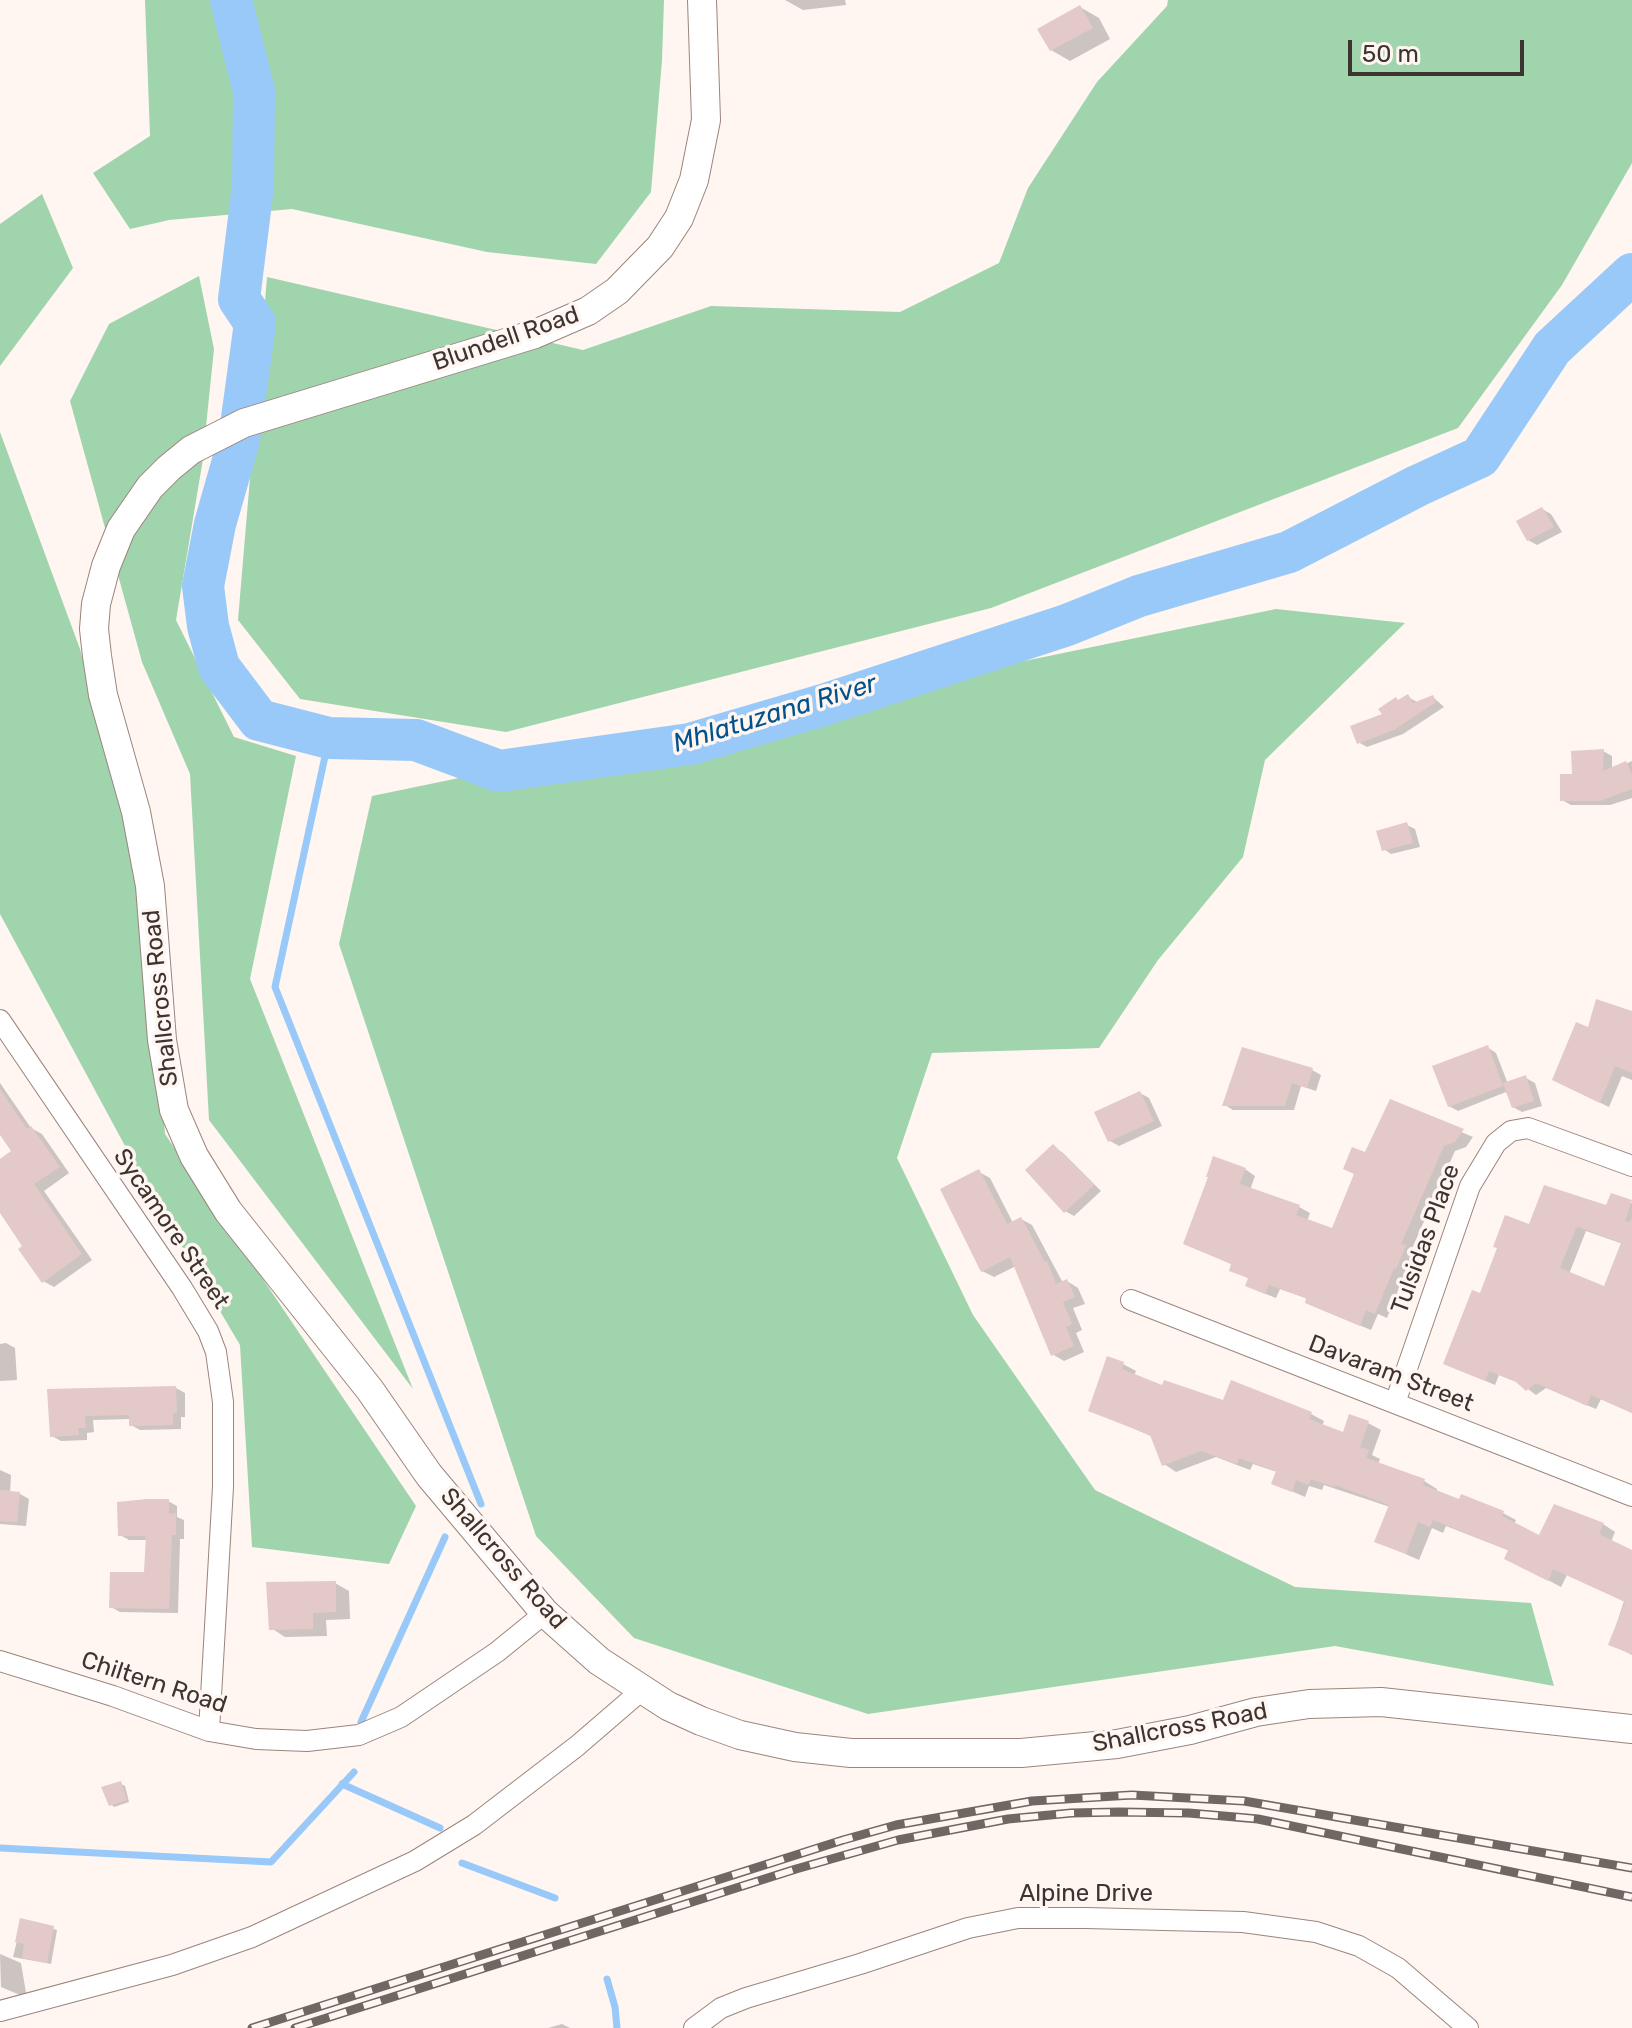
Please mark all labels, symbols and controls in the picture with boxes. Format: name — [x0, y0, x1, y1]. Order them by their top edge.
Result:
scale bar — [1352, 24, 1528, 74]
text: 50 m — [1362, 40, 1419, 68]
street label: Blundell Road — [429, 300, 583, 378]
water label: Mhlatuzana River — [669, 668, 881, 760]
street label: Shallcross Road — [137, 908, 185, 1088]
street label: Sycamore Street — [107, 1143, 235, 1315]
street label: Tulsidas Place — [1386, 1160, 1466, 1318]
street label: Davaram Street — [1304, 1329, 1478, 1419]
street label: Shallcross Road — [434, 1483, 572, 1635]
street label: Chiltern Road — [78, 1646, 230, 1720]
street label: Shallcross Road — [1090, 1697, 1270, 1759]
street label: Alpine Drive — [1019, 1880, 1153, 1908]

